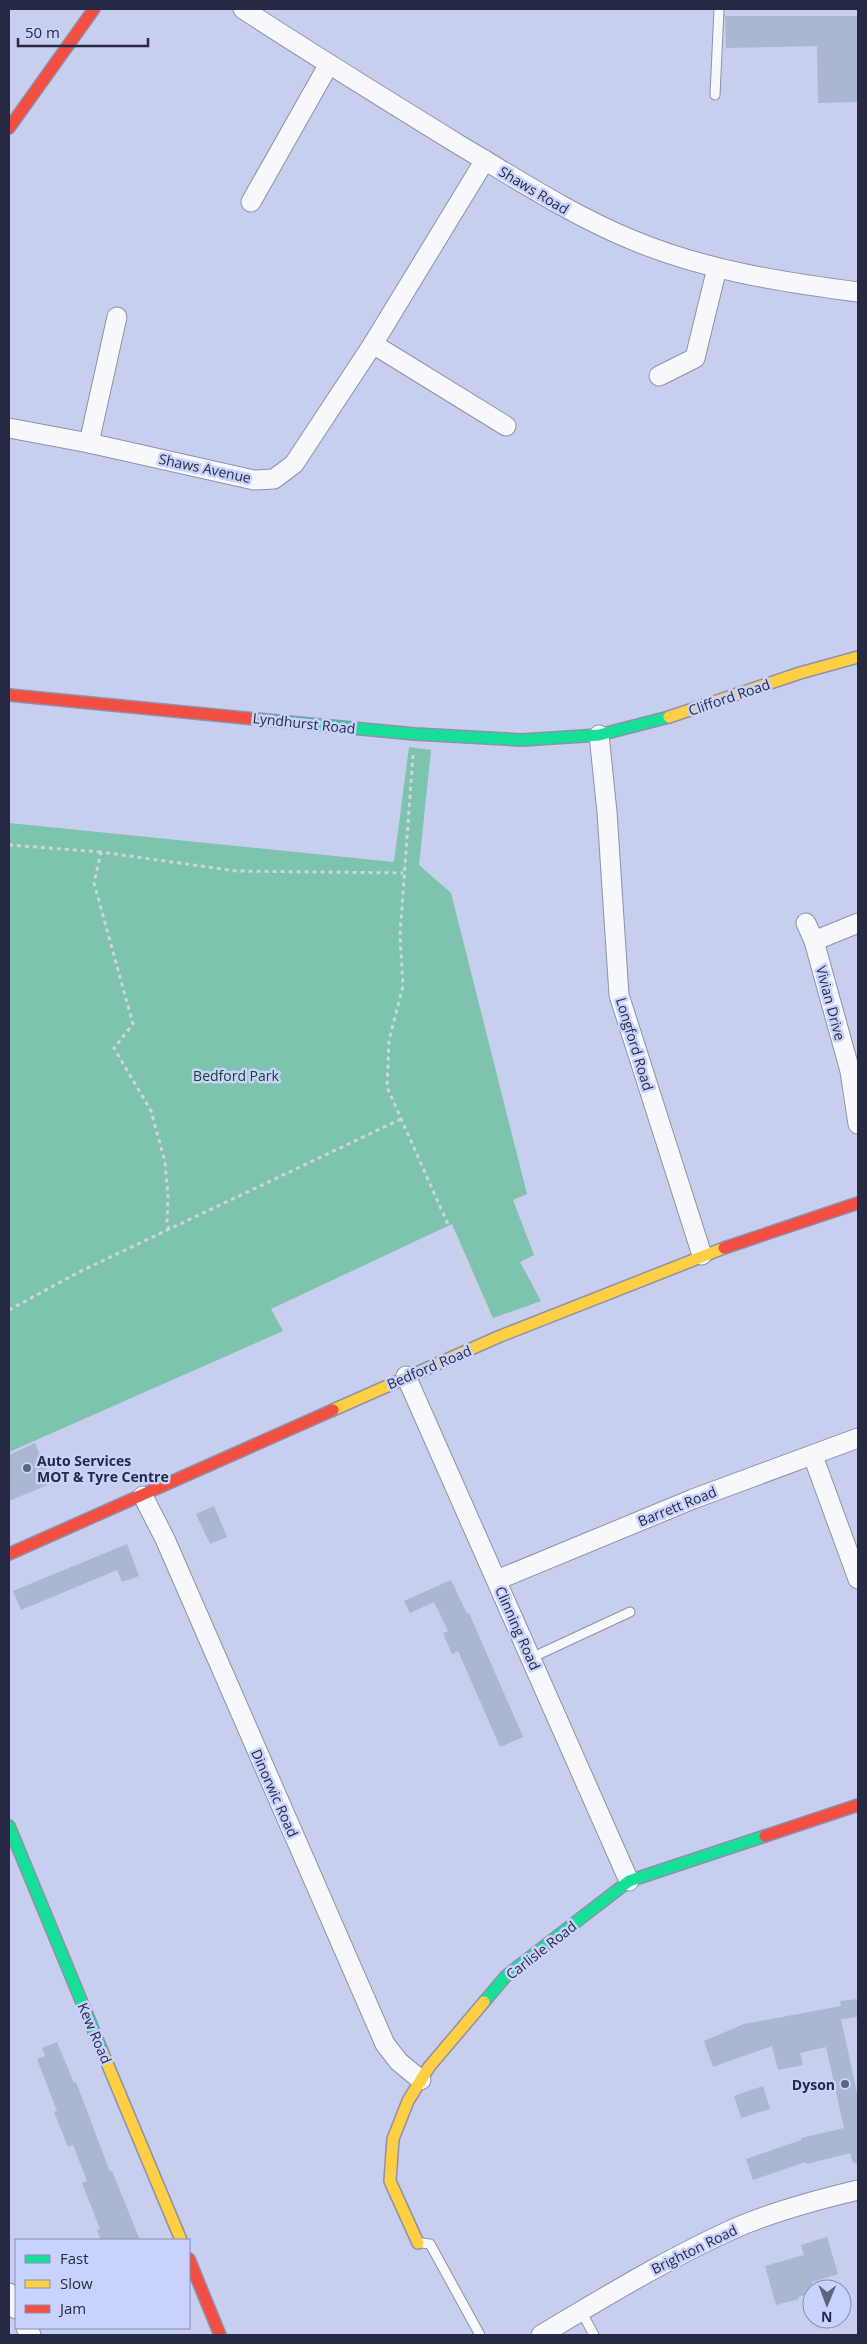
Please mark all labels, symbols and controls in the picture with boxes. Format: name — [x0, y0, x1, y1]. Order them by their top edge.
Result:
scale bar — [18, 15, 148, 47]
text: 50 m — [25, 22, 60, 42]
street label: Shaws Road — [495, 162, 573, 218]
street label: Shaws Avenue — [157, 449, 253, 487]
street label: Clifford Road — [686, 674, 772, 720]
street label: Lyndhurst Road — [252, 708, 356, 738]
street label: Vivian Drive — [812, 964, 850, 1043]
street label: Longford Road — [612, 995, 658, 1093]
park label: Bedford Park — [193, 1066, 280, 1085]
street label: Bedford Road — [384, 1341, 474, 1393]
place label: Auto Services MOT & Tyre Centre — [37, 1451, 169, 1486]
marker: Auto Services MOT & Tyre Centre — [21, 1462, 33, 1474]
street label: Barrett Road — [635, 1482, 719, 1530]
street label: Clinning Road — [491, 1583, 545, 1673]
street label: Dinorwic Road — [247, 1746, 303, 1840]
street label: Carlisle Road — [502, 1917, 580, 1983]
street label: Kew Road — [74, 2000, 116, 2066]
place label: Dyson — [792, 2075, 835, 2094]
marker: Dyson — [839, 2078, 851, 2090]
street label: Brighton Road — [648, 2220, 740, 2278]
legend — [15, 2239, 190, 2329]
text: Fast — [60, 2248, 89, 2268]
text: Slow — [60, 2273, 93, 2293]
north arrow — [802, 2279, 852, 2329]
text: Jam — [58, 2298, 86, 2318]
text: N — [821, 2308, 833, 2327]

